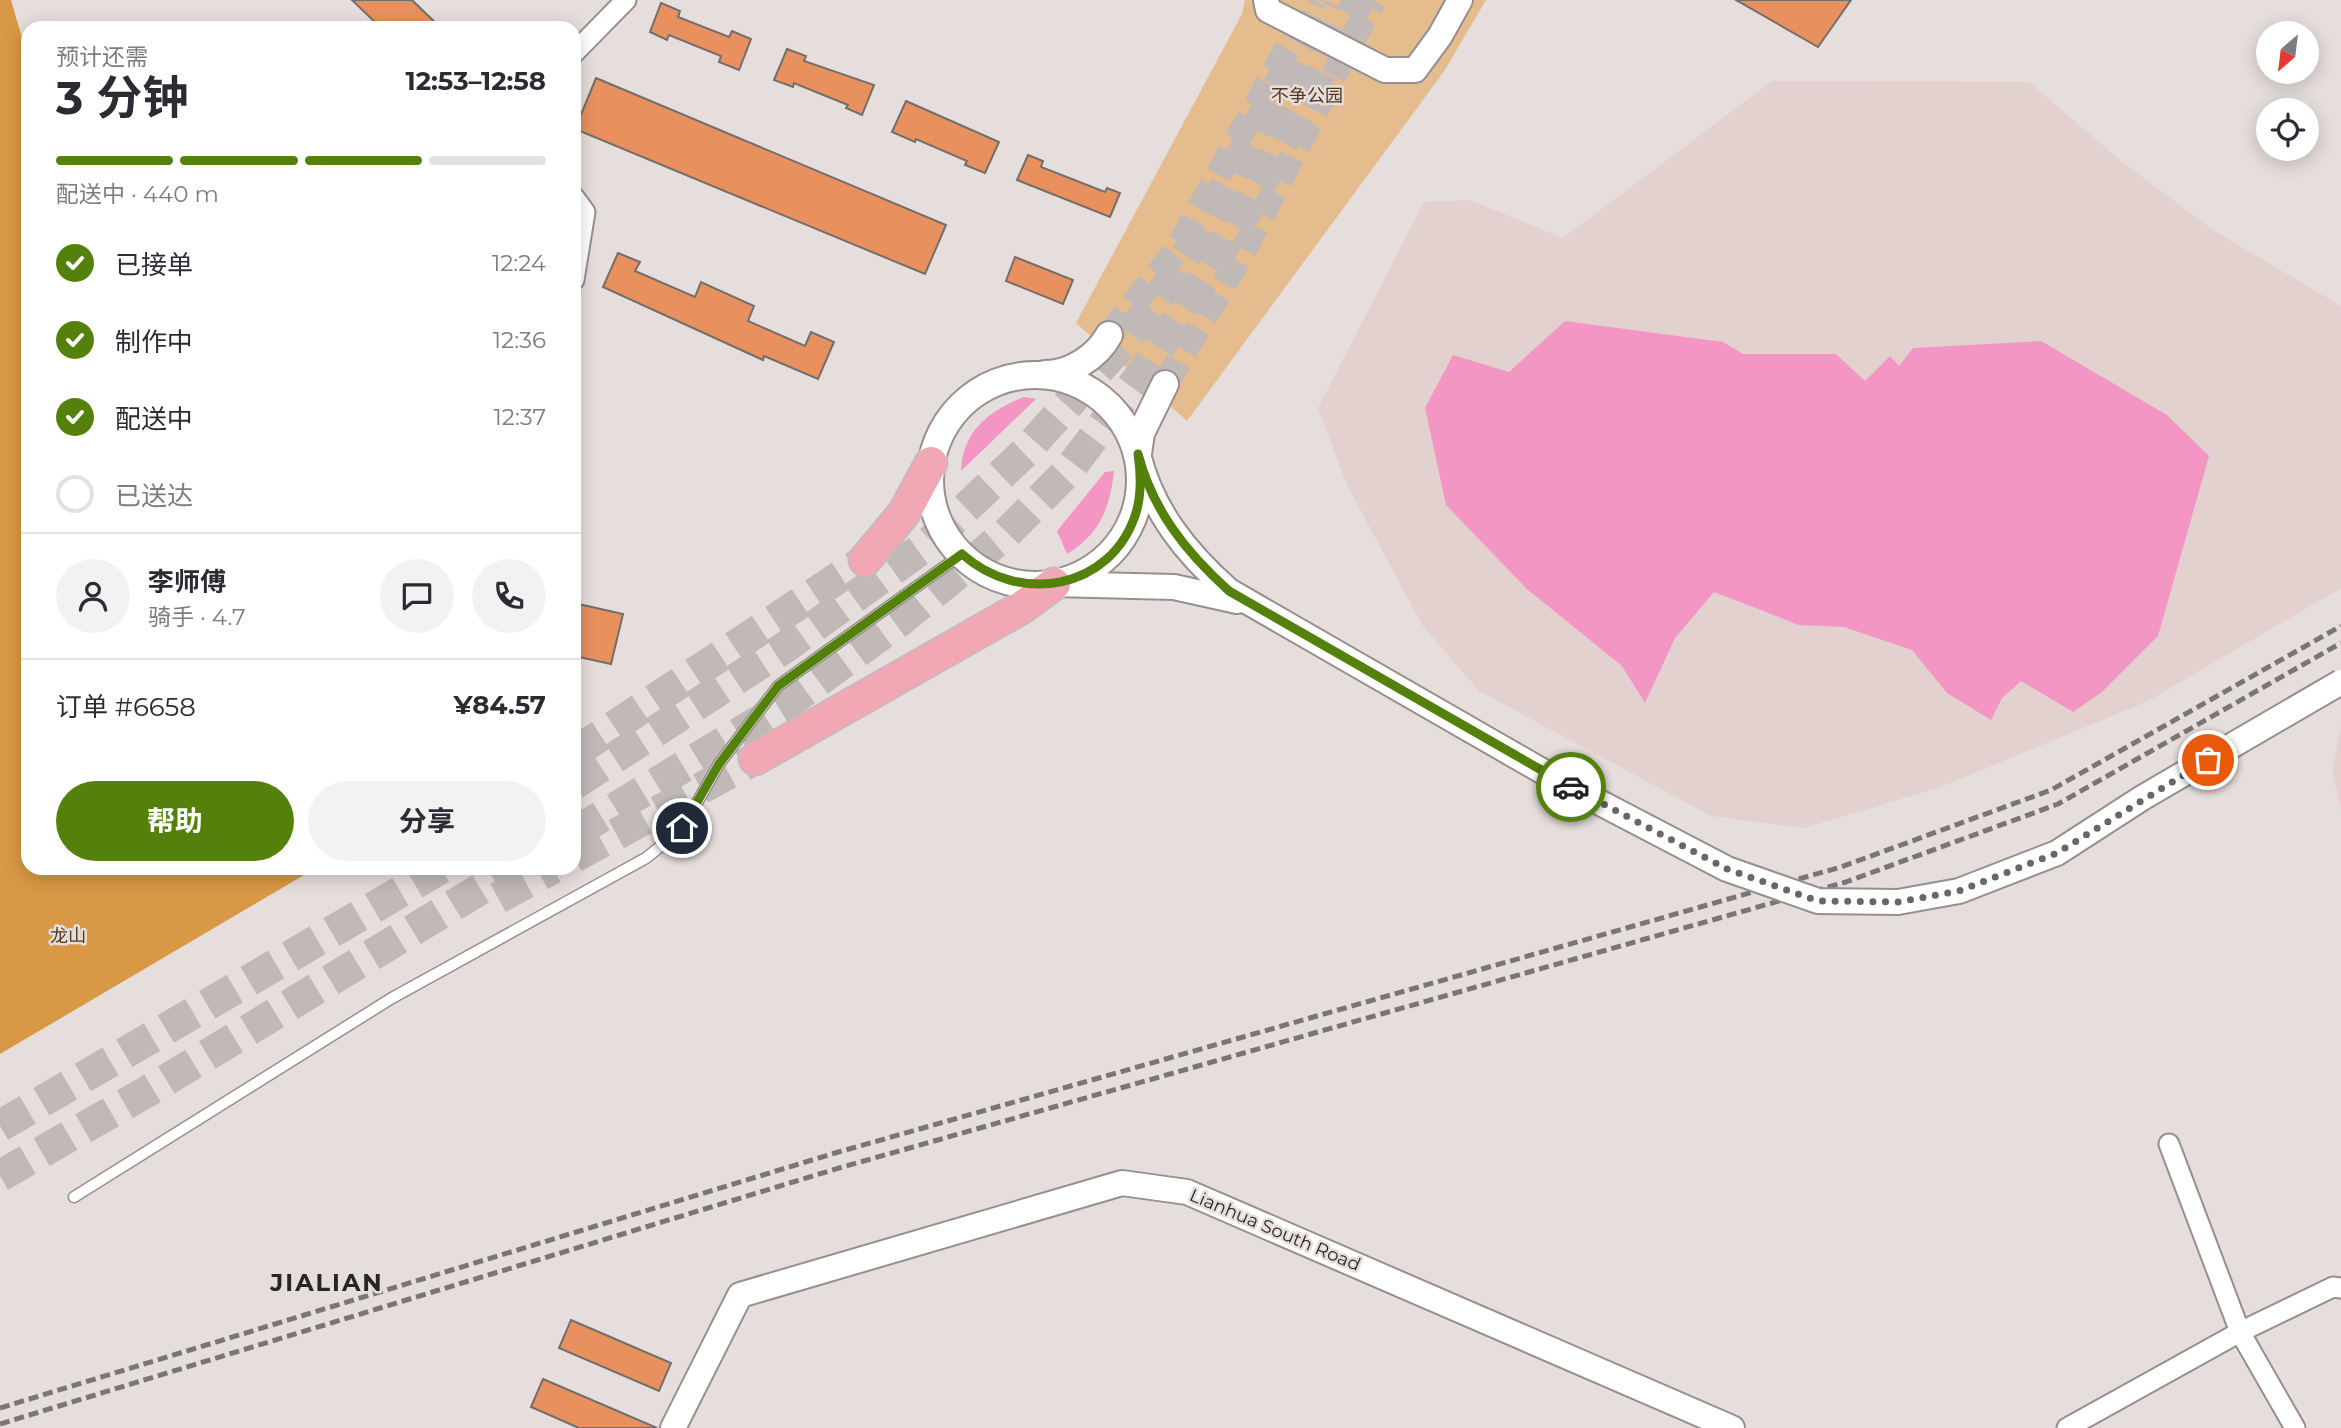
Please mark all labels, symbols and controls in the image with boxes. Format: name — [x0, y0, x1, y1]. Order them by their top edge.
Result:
north arrow — [2256, 21, 2319, 84]
map controls — [2256, 21, 2319, 161]
text: 预计还需 — [56, 43, 148, 71]
text: 12:53–12:58 — [406, 65, 546, 97]
text: 3 分钟 — [56, 69, 188, 126]
park label: 不争公园 — [1271, 85, 1343, 107]
button: locate — [2256, 98, 2319, 161]
text: 配送中 · 440 m — [56, 180, 219, 208]
icon: check — [56, 244, 94, 282]
text: 已接单 — [115, 249, 193, 281]
text: 12:24 — [492, 249, 546, 277]
icon: check — [56, 321, 94, 359]
text: 制作中 — [115, 326, 193, 358]
text: 12:36 — [493, 326, 546, 354]
icon: check — [56, 398, 94, 436]
text: 配送中 — [115, 403, 193, 435]
text: 12:37 — [494, 403, 546, 431]
text: 已送达 — [115, 480, 193, 512]
button: person — [56, 559, 130, 633]
button: chat — [380, 559, 454, 633]
button: phone — [472, 559, 546, 633]
text: 李师傅 — [148, 566, 226, 598]
text: 骑手 · 4.7 — [148, 603, 246, 631]
text: ¥84.57 — [453, 689, 546, 721]
text: 订单 #6658 — [56, 691, 196, 723]
pin — [2178, 730, 2238, 790]
icon: bag — [2189, 741, 2227, 779]
courier — [1536, 752, 1606, 822]
icon: car — [1552, 768, 1590, 806]
button: 帮助 — [56, 781, 294, 861]
button: 分享 — [308, 781, 546, 861]
pin — [652, 798, 712, 858]
icon: home — [663, 809, 701, 847]
park label: 龙山 — [50, 925, 86, 947]
street label: Lianhua South Road — [1186, 1184, 1364, 1276]
district label: JIALIAN — [269, 1268, 384, 1297]

